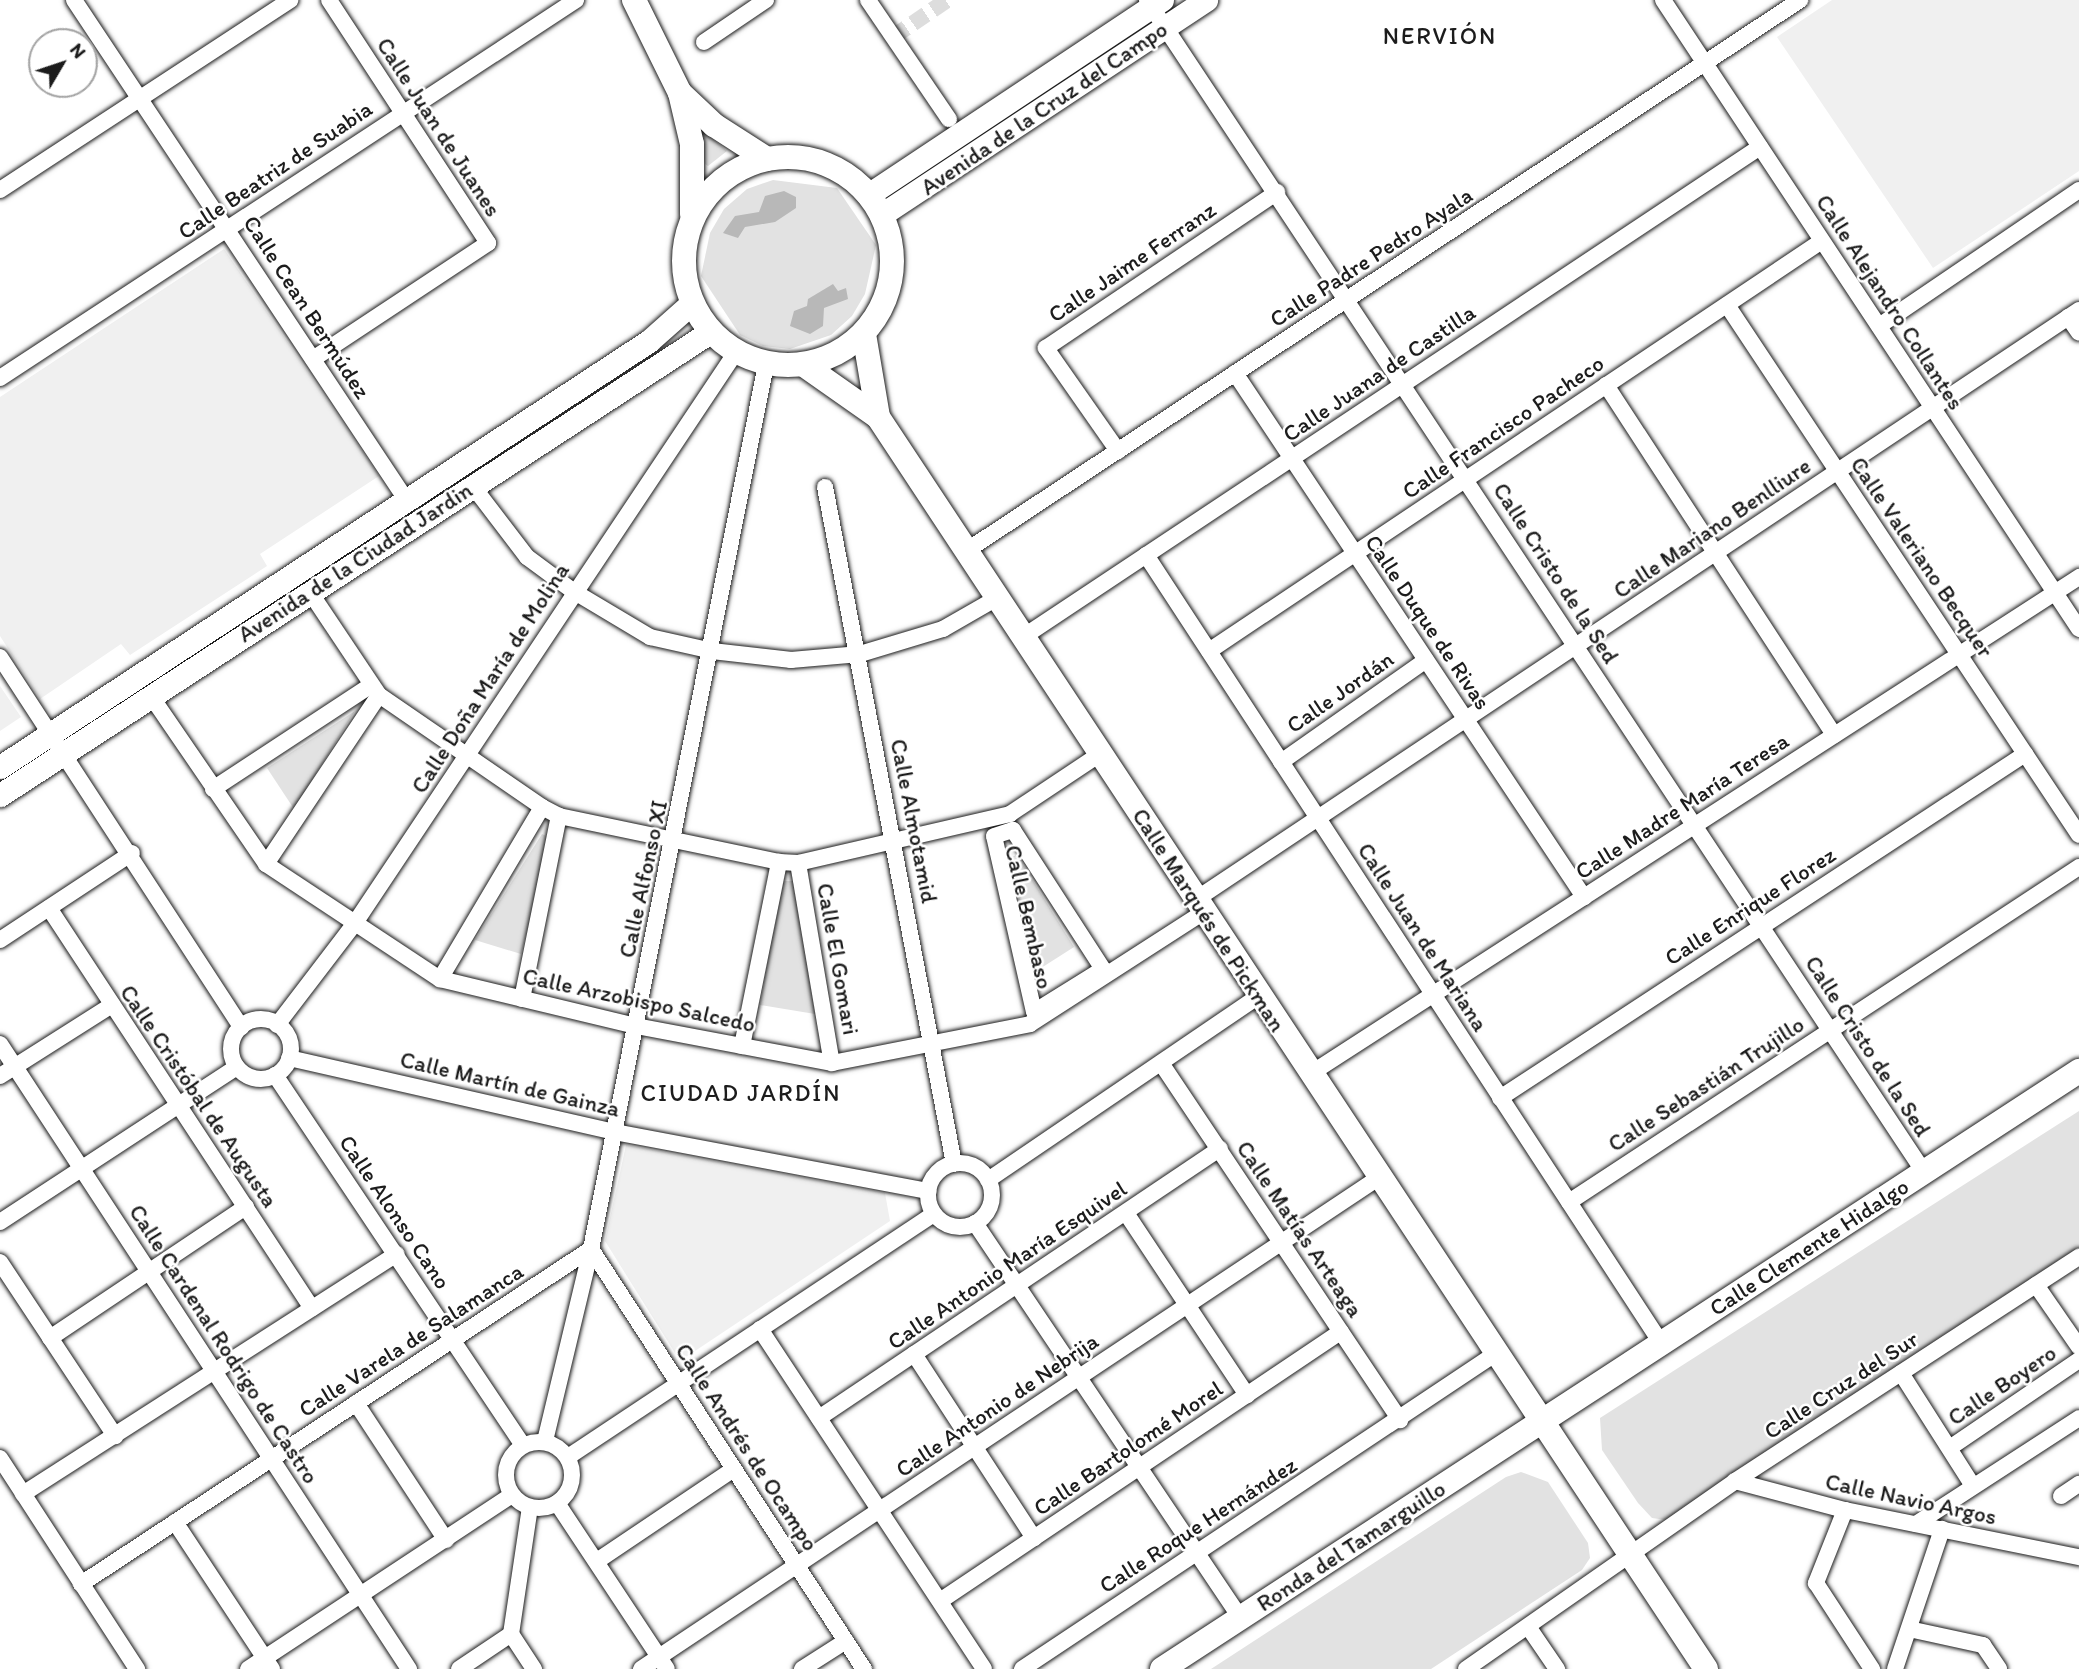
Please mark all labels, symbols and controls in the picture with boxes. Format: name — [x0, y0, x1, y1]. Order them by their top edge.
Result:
street label: Avenida de la Cruz del Campo — [915, 15, 1173, 201]
district label: NERVIÓN — [1385, 22, 1495, 50]
north arrow — [28, 28, 98, 98]
street label: Calle Juan de Juanes — [371, 33, 507, 221]
text: N — [65, 39, 91, 63]
street label: Calle Beatriz de Suabia — [173, 95, 377, 245]
street label: Calle Padre Pedro Ayala — [1265, 182, 1477, 332]
street label: Calle Alejandro Collantes — [1810, 190, 1970, 414]
street label: Calle Jaime Ferranz — [1043, 196, 1221, 328]
street label: Calle Cean Bermúdez — [238, 211, 376, 403]
street label: Calle Juana de Castilla — [1277, 298, 1481, 448]
street label: Calle Francisco Pacheco — [1398, 350, 1608, 504]
street label: Calle Mariano Benlliure — [1608, 451, 1816, 605]
street label: Calle Valeriano Becquer — [1845, 452, 1999, 662]
street label: Avenida de la Ciudad Jardin — [232, 476, 478, 648]
street label: Calle Cristo de la Sed — [1487, 477, 1625, 669]
street label: Calle Duque de Rivas — [1359, 529, 1497, 715]
street label: Calle Doña María de Molina — [405, 558, 575, 798]
street label: Calle Jordán — [1281, 645, 1399, 739]
street label: Calle Madre María Teresa — [1570, 727, 1794, 885]
street label: Calle Almotamid — [885, 737, 943, 905]
street label: Calle Alfonso XI — [613, 797, 673, 961]
street label: Calle Marqués de Pickman — [1127, 804, 1291, 1036]
street label: Calle Juan de Mariana — [1352, 838, 1494, 1036]
street label: Calle Enrique Florez — [1660, 841, 1840, 971]
street label: Calle Bembaso — [999, 843, 1059, 991]
street label: Calle El Gomari — [811, 881, 865, 1037]
street label: Calle Cristo de la Sed — [1799, 950, 1937, 1142]
street label: Calle Arzobispo Salcedo — [521, 962, 757, 1038]
street label: Calle Cristóbal de Augusta — [114, 980, 284, 1212]
street label: Calle Sebastián Trujillo — [1603, 1011, 1809, 1157]
street label: Calle Martín de Gainza — [397, 1045, 623, 1123]
district label: CIUDAD JARDÍN — [642, 1079, 840, 1107]
street label: Calle Alonso Cano — [333, 1130, 457, 1294]
street label: Calle Matías Arteaga — [1231, 1136, 1369, 1322]
street label: Calle Clemente Hidalgo — [1704, 1172, 1914, 1322]
street label: Calle Antonio María Esquivel — [882, 1174, 1132, 1356]
street label: Calle Cardenal Rodrigo de Castro — [123, 1199, 325, 1489]
street label: Calle Varela de Salamanca — [294, 1257, 528, 1423]
street label: Calle Cruz del Sur — [1759, 1325, 1923, 1445]
street label: Calle Antonio de Nebrija — [890, 1327, 1104, 1483]
street label: Calle Andrés de Ocampo — [670, 1338, 824, 1556]
street label: Calle Boyero — [1943, 1339, 2061, 1431]
street label: Calle Bartolomé Morel — [1028, 1374, 1228, 1522]
street label: Calle Roque Hernández — [1094, 1451, 1302, 1599]
street label: Calle Navio Argos — [1823, 1467, 1999, 1531]
street label: Ronda del Tamarguillo — [1251, 1475, 1451, 1617]

